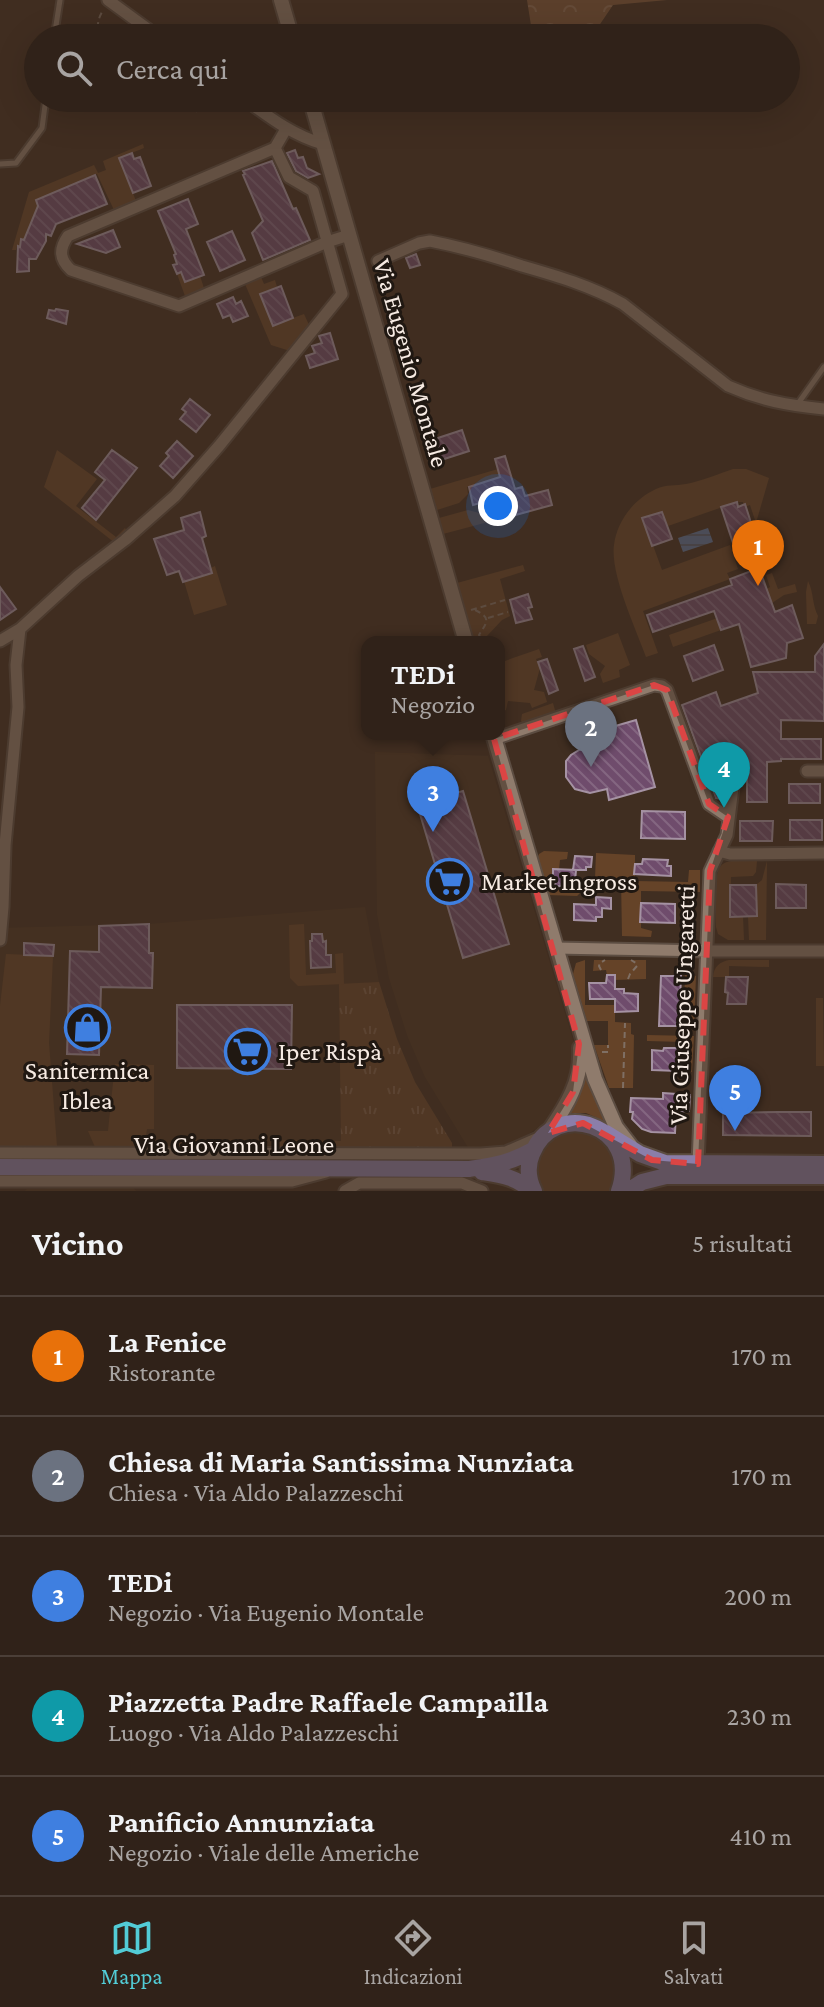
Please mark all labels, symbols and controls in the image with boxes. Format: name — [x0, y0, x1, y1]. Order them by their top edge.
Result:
search box — [24, 24, 800, 112]
icon: search — [52, 46, 96, 90]
text: Cerca qui — [116, 52, 228, 85]
street label: Via Eugenio Montale — [367, 255, 455, 471]
your location — [478, 486, 518, 526]
pin: 1 — [732, 520, 784, 586]
popup — [361, 636, 505, 740]
text: TEDi — [391, 657, 455, 690]
text: Negozio — [391, 690, 475, 719]
pin: 2 — [565, 701, 617, 767]
pin: 4 — [698, 742, 750, 808]
pin: 3 — [407, 766, 459, 832]
supermarket icon: Market Ingross — [426, 857, 474, 905]
place label: Market Ingross — [481, 867, 637, 896]
street label: Via Giuseppe Ungaretti — [663, 884, 701, 1125]
shop icon: Sanitermica Iblea — [63, 1003, 111, 1051]
supermarket icon: Iper Rispà — [223, 1027, 271, 1075]
place label: Iper Rispà — [278, 1037, 382, 1066]
place label: Sanitermica Iblea — [25, 1056, 149, 1115]
pin: 5 — [709, 1065, 761, 1131]
street label: Via Giovanni Leone — [134, 1130, 334, 1159]
text: Vicino — [32, 1225, 124, 1262]
text: 5 risultati — [692, 1229, 792, 1258]
text: La Fenice — [108, 1325, 226, 1358]
text: 1 — [53, 1342, 63, 1371]
text: 170 m — [731, 1342, 792, 1371]
text: Ristorante — [108, 1358, 215, 1387]
text: Chiesa di Maria Santissima Nunziata — [108, 1445, 574, 1478]
text: 2 — [51, 1462, 65, 1491]
text: 170 m — [731, 1462, 792, 1491]
text: Chiesa · Via Aldo Palazzeschi — [108, 1478, 404, 1507]
text: TEDi — [108, 1565, 172, 1598]
text: 3 — [52, 1582, 64, 1611]
text: 200 m — [724, 1582, 792, 1611]
text: Negozio · Via Eugenio Montale — [108, 1598, 424, 1627]
text: Piazzetta Padre Raffaele Campailla — [108, 1685, 548, 1718]
text: 4 — [51, 1702, 65, 1731]
text: 230 m — [727, 1702, 792, 1731]
text: Luogo · Via Aldo Palazzeschi — [108, 1718, 399, 1747]
text: Panificio Annunziata — [108, 1805, 375, 1838]
text: 5 — [52, 1822, 64, 1851]
text: 410 m — [730, 1822, 792, 1851]
text: Negozio · Viale delle Americhe — [108, 1838, 419, 1867]
tab: Mappa — [101, 1916, 162, 1989]
tab: Indicazioni — [364, 1916, 462, 1989]
tab: Salvati — [664, 1916, 723, 1989]

